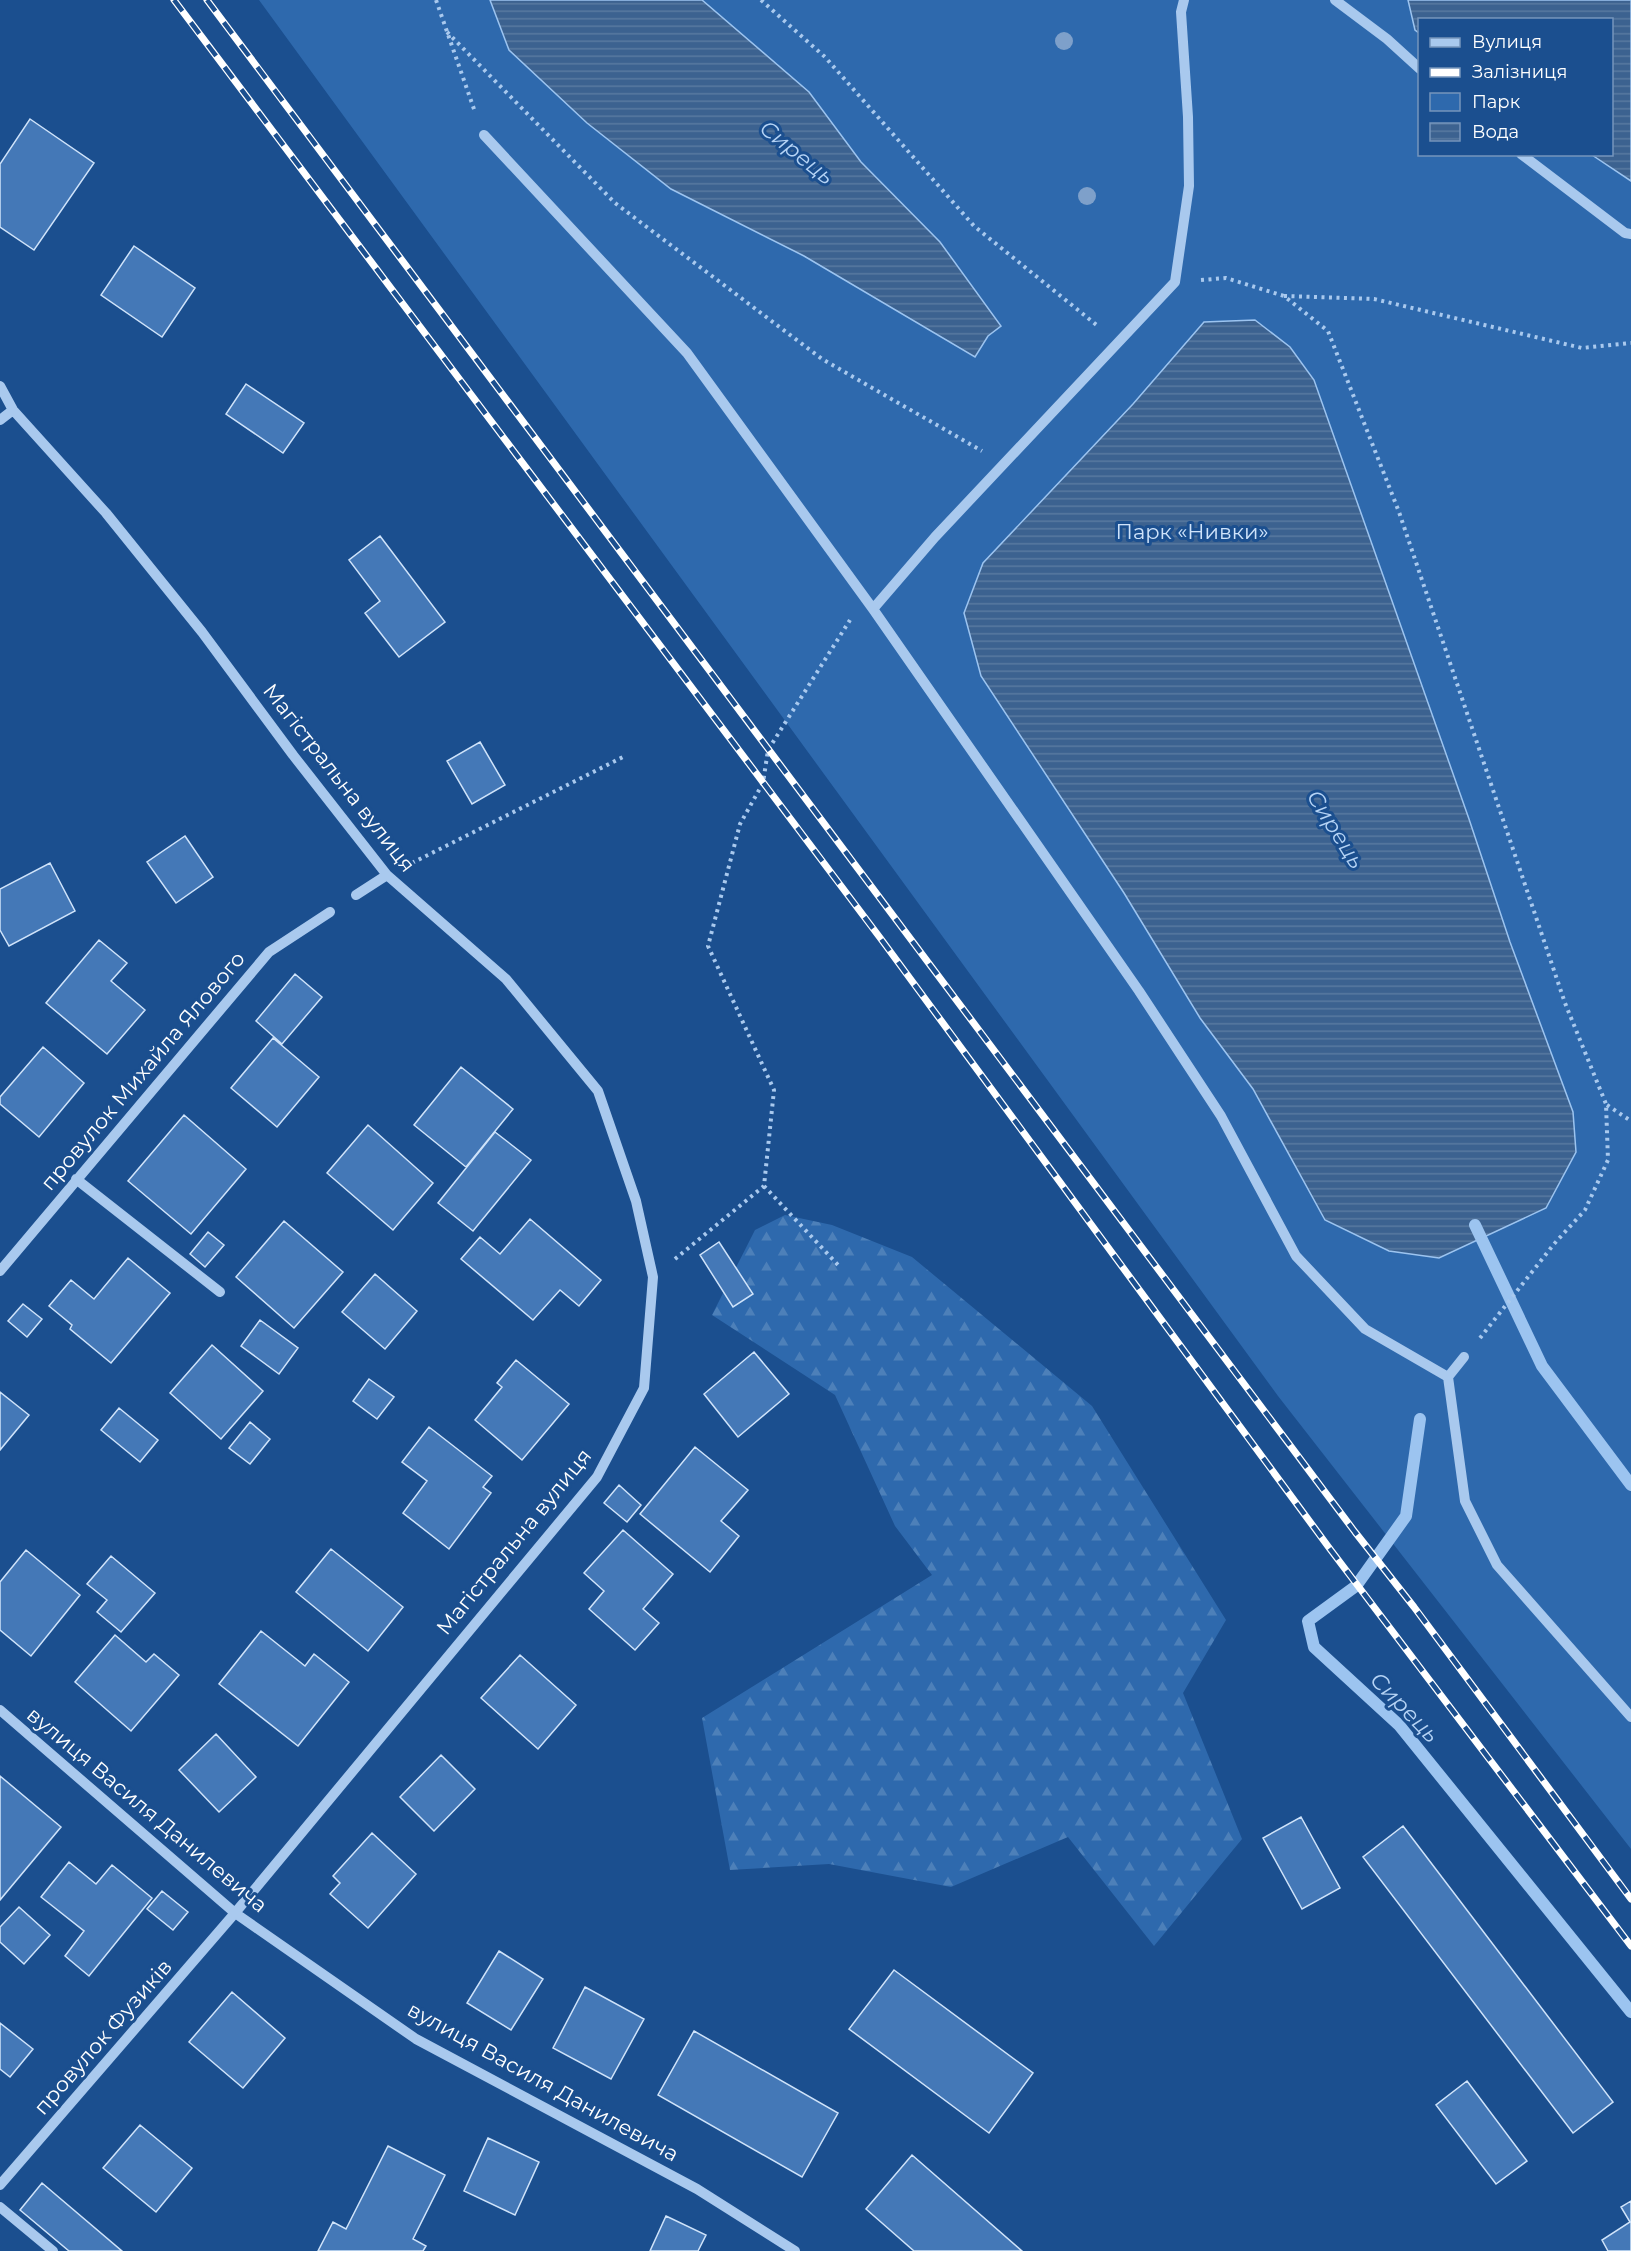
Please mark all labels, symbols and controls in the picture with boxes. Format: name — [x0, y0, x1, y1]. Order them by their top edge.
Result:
legend — [1418, 18, 1613, 156]
text: Вулиця — [1472, 31, 1542, 53]
text: Залізниця — [1472, 61, 1567, 83]
text: Парк — [1472, 91, 1521, 113]
water label: Сирець — [754, 114, 839, 190]
text: Вода — [1472, 121, 1519, 143]
park label: Парк «Нивки» — [1116, 519, 1268, 544]
street label: Магістральна вулиця — [258, 679, 421, 877]
water label: Сирець — [1301, 785, 1370, 874]
street label: провулок Михайла Ялового — [35, 946, 250, 1195]
street label: Магістральна вулиця — [431, 1444, 596, 1640]
water label: Сирець — [1365, 1666, 1445, 1748]
street label: вулиця Василя Данилевича — [22, 1702, 273, 1918]
street label: провулок Фузиків — [28, 1954, 177, 2119]
street label: вулиця Василя Данилевича — [403, 1996, 683, 2167]

